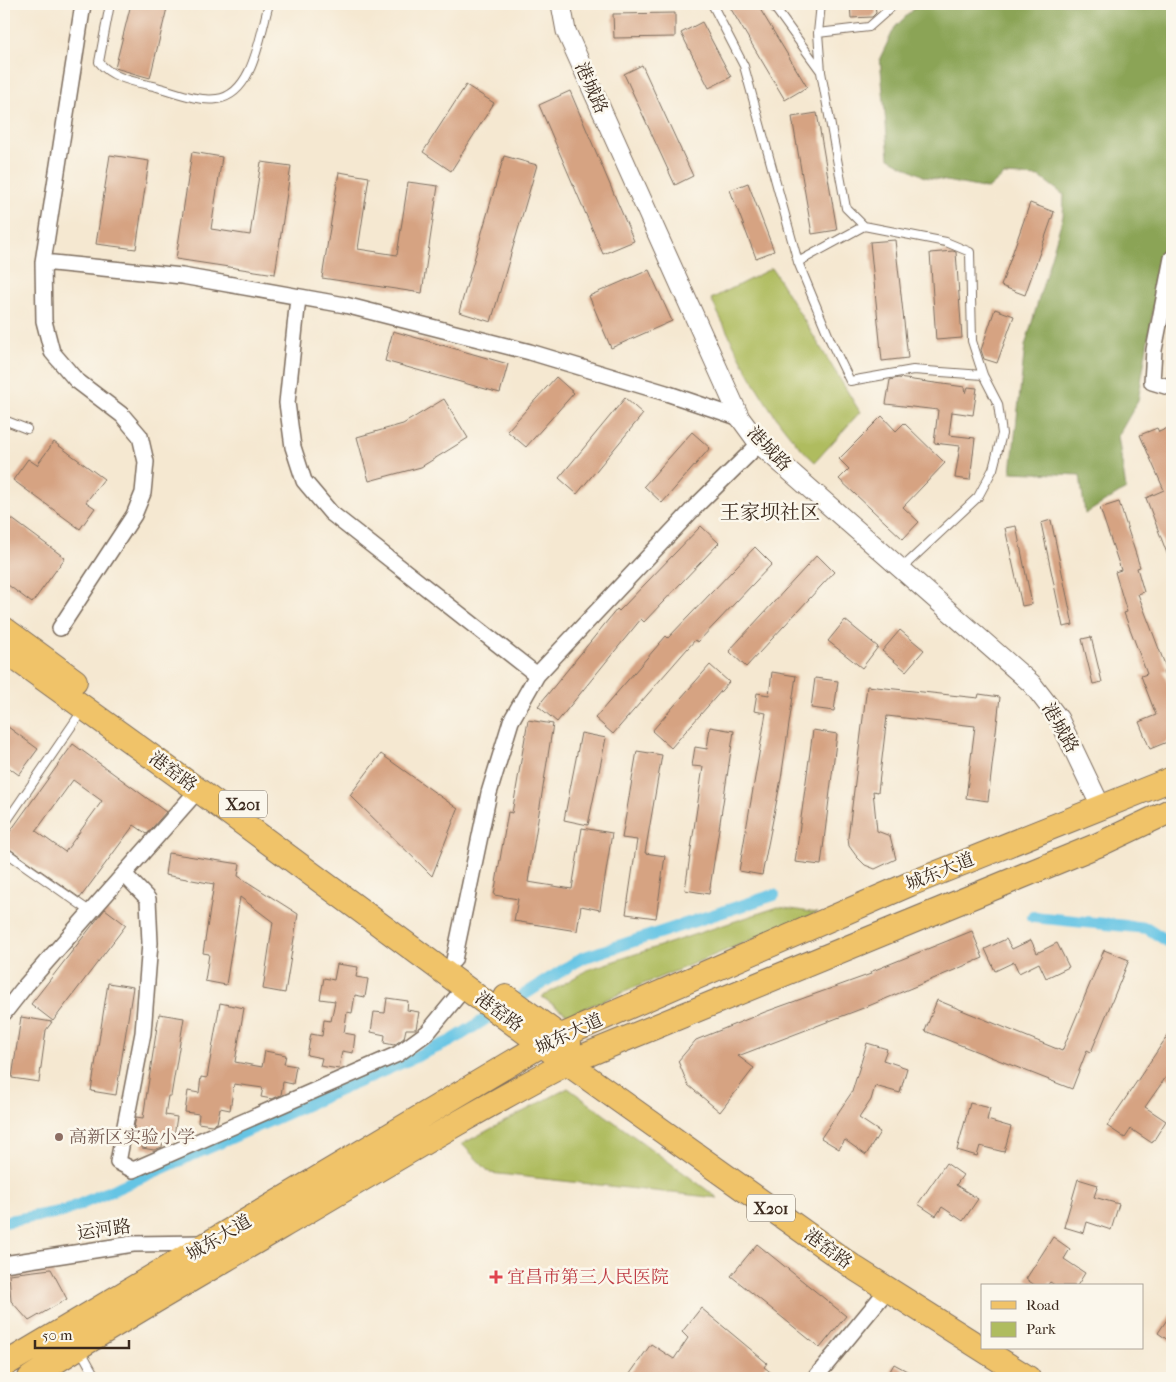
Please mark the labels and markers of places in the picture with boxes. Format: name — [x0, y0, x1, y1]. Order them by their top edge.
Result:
place label: 高新区实验小学 — [69, 1127, 195, 1148]
marker: 高新区实验小学 — [53, 1131, 65, 1143]
place label: 宜昌市第三人民医院 — [507, 1267, 669, 1288]
marker: 宜昌市第三人民医院 — [489, 1270, 503, 1284]

